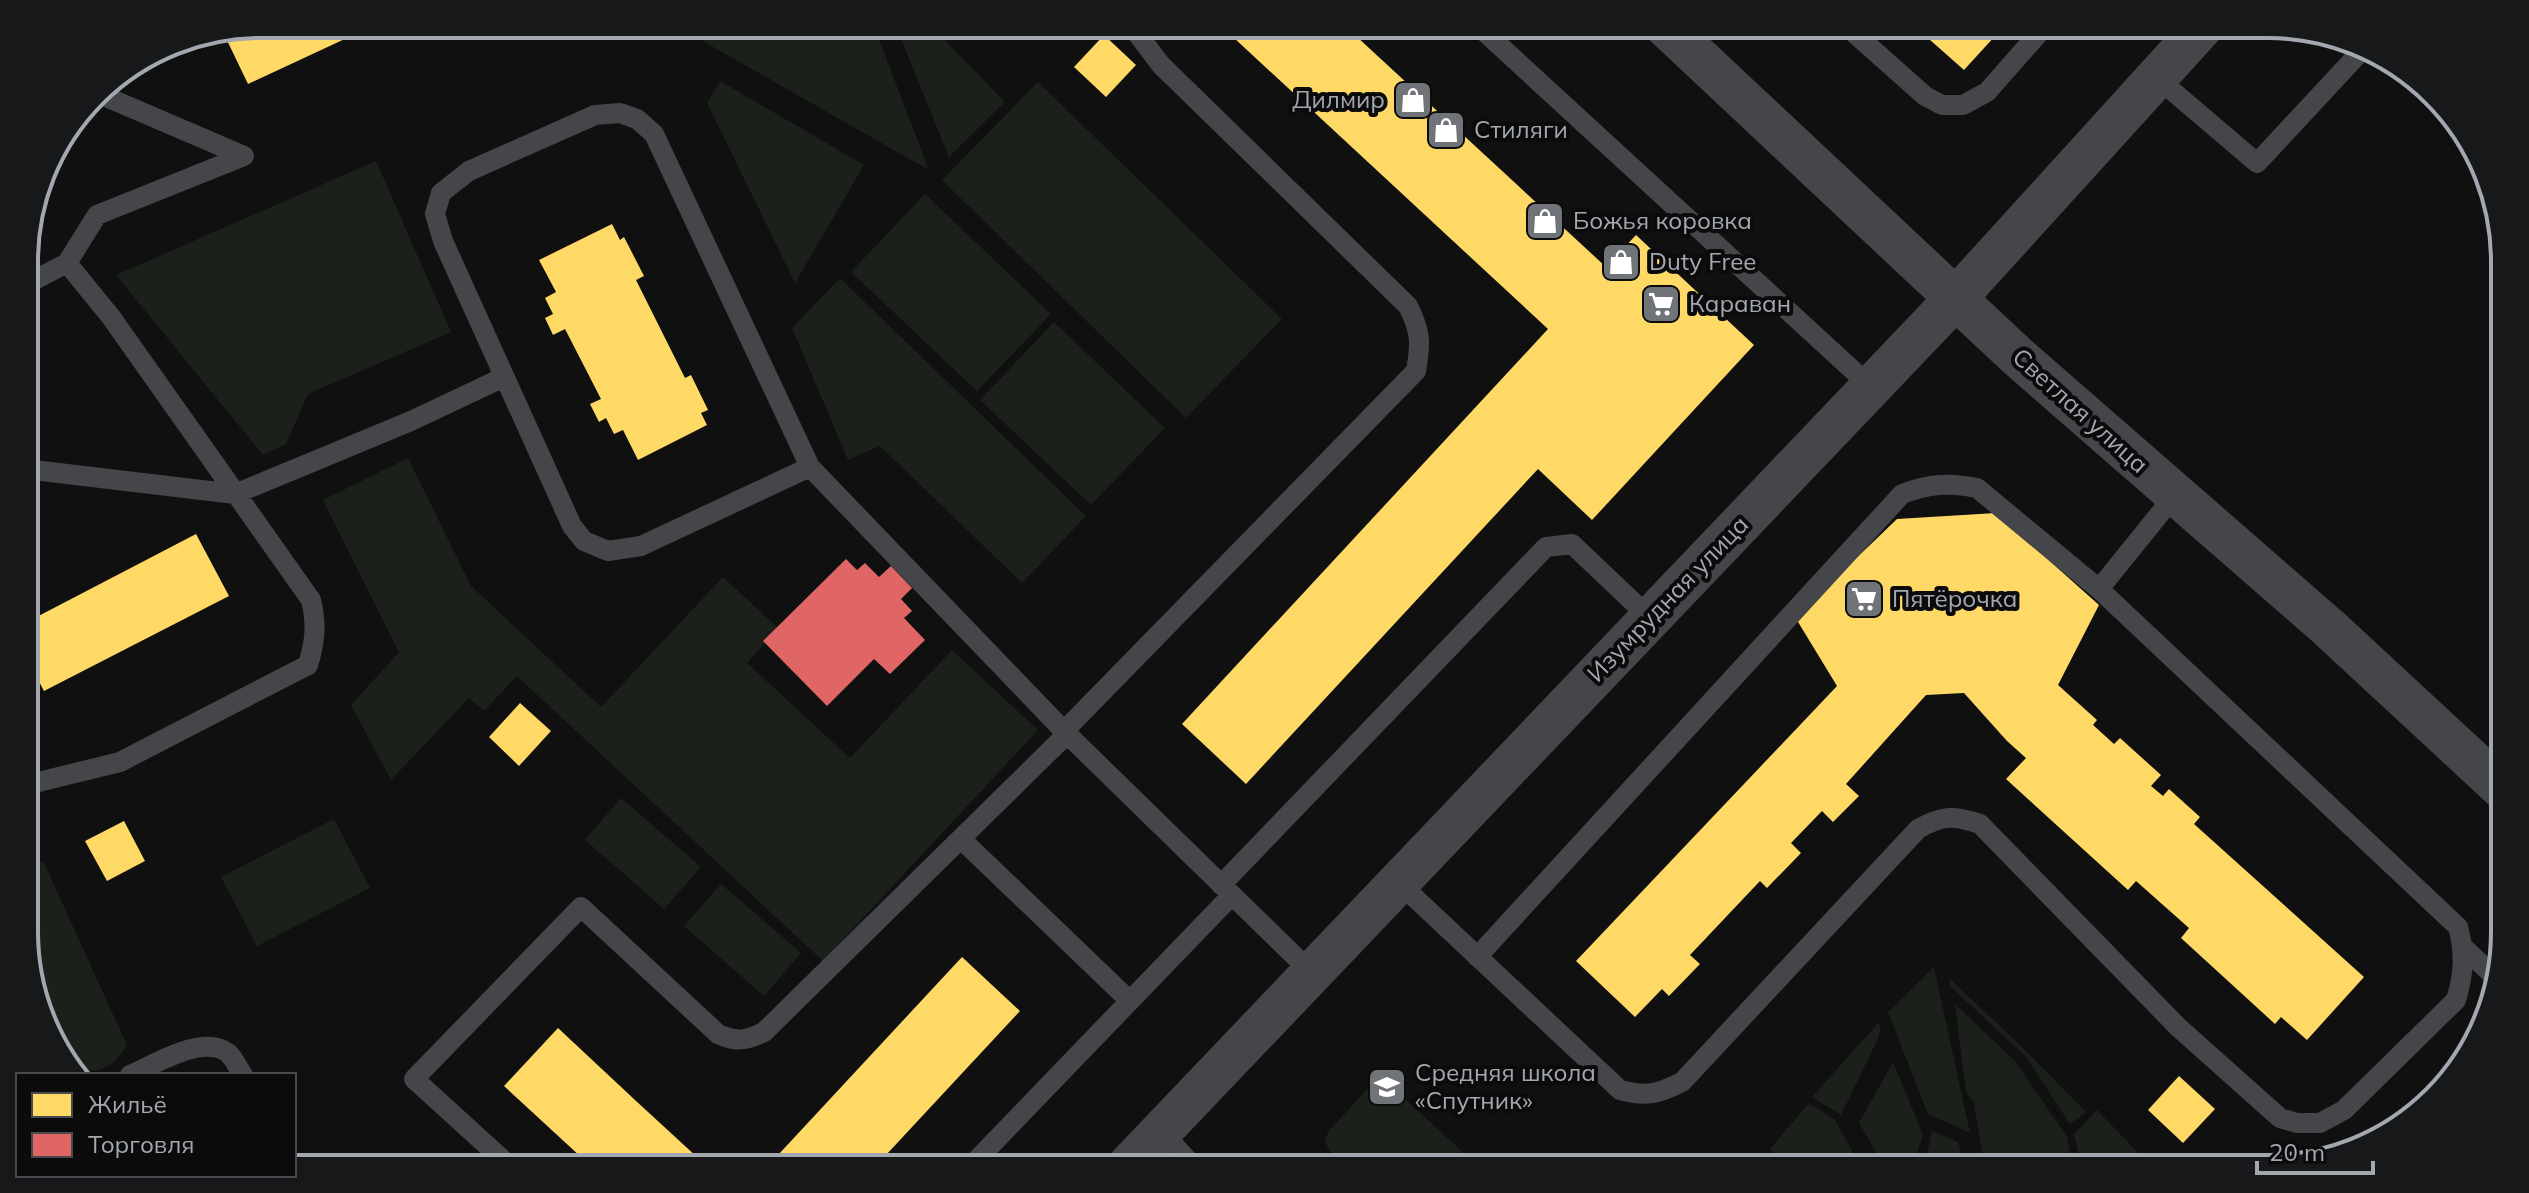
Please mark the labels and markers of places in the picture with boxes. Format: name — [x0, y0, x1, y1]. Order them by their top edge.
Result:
shop icon: Дилмир — [1392, 79, 1434, 121]
place label: Дилмир — [1292, 84, 1385, 114]
shop icon: Стиляги — [1425, 109, 1467, 151]
place label: Стиляги — [1474, 114, 1568, 144]
shop icon: Божья коровка — [1524, 200, 1566, 242]
place label: Божья коровка — [1573, 205, 1752, 235]
shop icon: Duty Free — [1600, 241, 1642, 283]
place label: Duty Free — [1649, 246, 1756, 276]
supermarket icon: Караван — [1640, 283, 1682, 325]
place label: Караван — [1689, 288, 1791, 318]
supermarket icon: Пятёрочка — [1843, 578, 1885, 620]
place label: Пятёрочка — [1892, 583, 2017, 613]
place label: Средняя школа «Спутник» — [1415, 1057, 1596, 1115]
school or university icon: Средняя школа «Спутник» — [1366, 1066, 1408, 1108]

